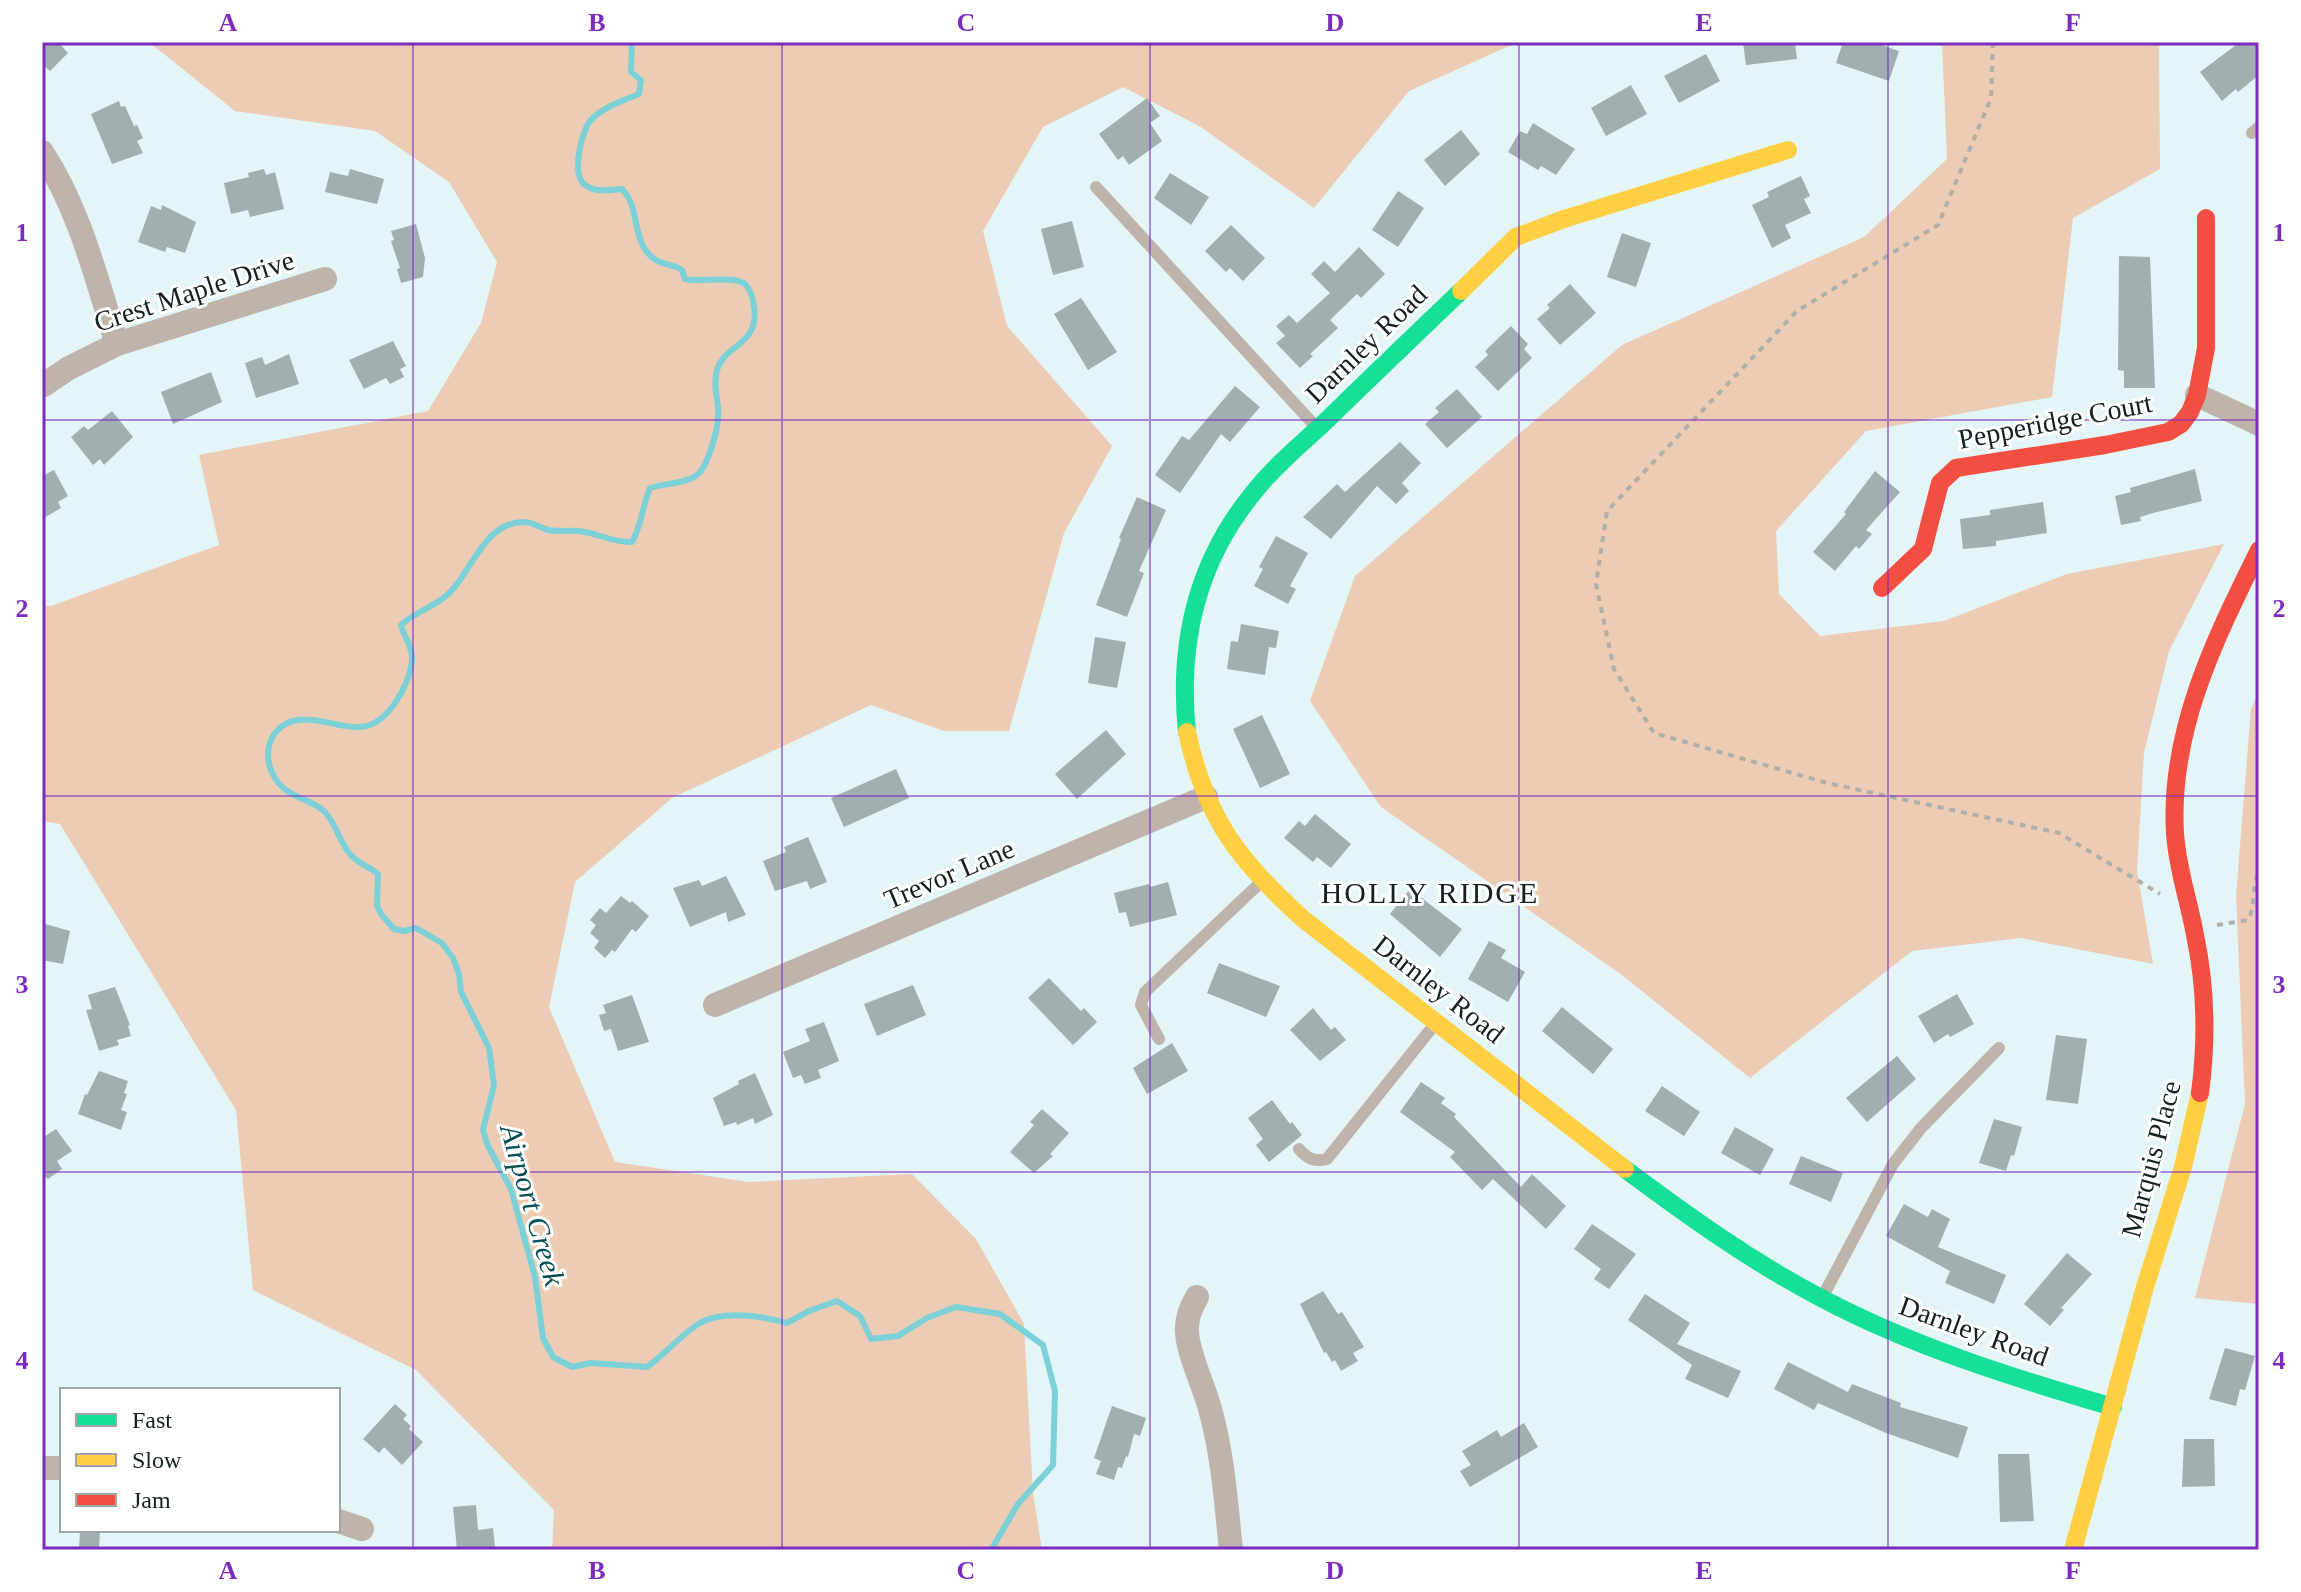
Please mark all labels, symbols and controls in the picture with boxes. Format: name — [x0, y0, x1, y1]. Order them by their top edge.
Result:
text: A — [219, 8, 238, 37]
text: B — [588, 8, 606, 37]
text: C — [957, 8, 975, 37]
text: D — [1326, 8, 1344, 37]
text: E — [1695, 8, 1713, 37]
text: F — [2065, 8, 2081, 37]
text: 1 — [16, 218, 29, 247]
text: 1 — [2273, 218, 2286, 247]
street label: Crest Maple Drive — [90, 244, 298, 338]
street label: Darnley Road — [1299, 279, 1433, 409]
street label: Pepperidge Court — [1955, 387, 2155, 455]
text: 2 — [16, 594, 29, 623]
text: 2 — [2273, 594, 2286, 623]
street label: Trevor Lane — [879, 833, 1019, 915]
district label: HOLLY RIDGE — [1321, 876, 1539, 909]
street label: Darnley Road — [1368, 929, 1510, 1049]
text: 3 — [16, 970, 29, 999]
text: 3 — [2273, 970, 2286, 999]
street label: Marquis Place — [2115, 1077, 2187, 1241]
water label: Airport Creek — [494, 1119, 572, 1290]
street label: Darnley Road — [1895, 1290, 2053, 1372]
text: 4 — [16, 1346, 29, 1375]
text: 4 — [2273, 1346, 2286, 1375]
legend — [60, 1388, 340, 1532]
text: Fast — [132, 1407, 172, 1433]
text: Slow — [132, 1447, 182, 1473]
text: Jam — [132, 1487, 171, 1513]
text: A — [219, 1556, 238, 1585]
text: B — [588, 1556, 606, 1585]
text: C — [957, 1556, 975, 1585]
text: D — [1326, 1556, 1344, 1585]
text: E — [1695, 1556, 1713, 1585]
text: F — [2065, 1556, 2081, 1585]

